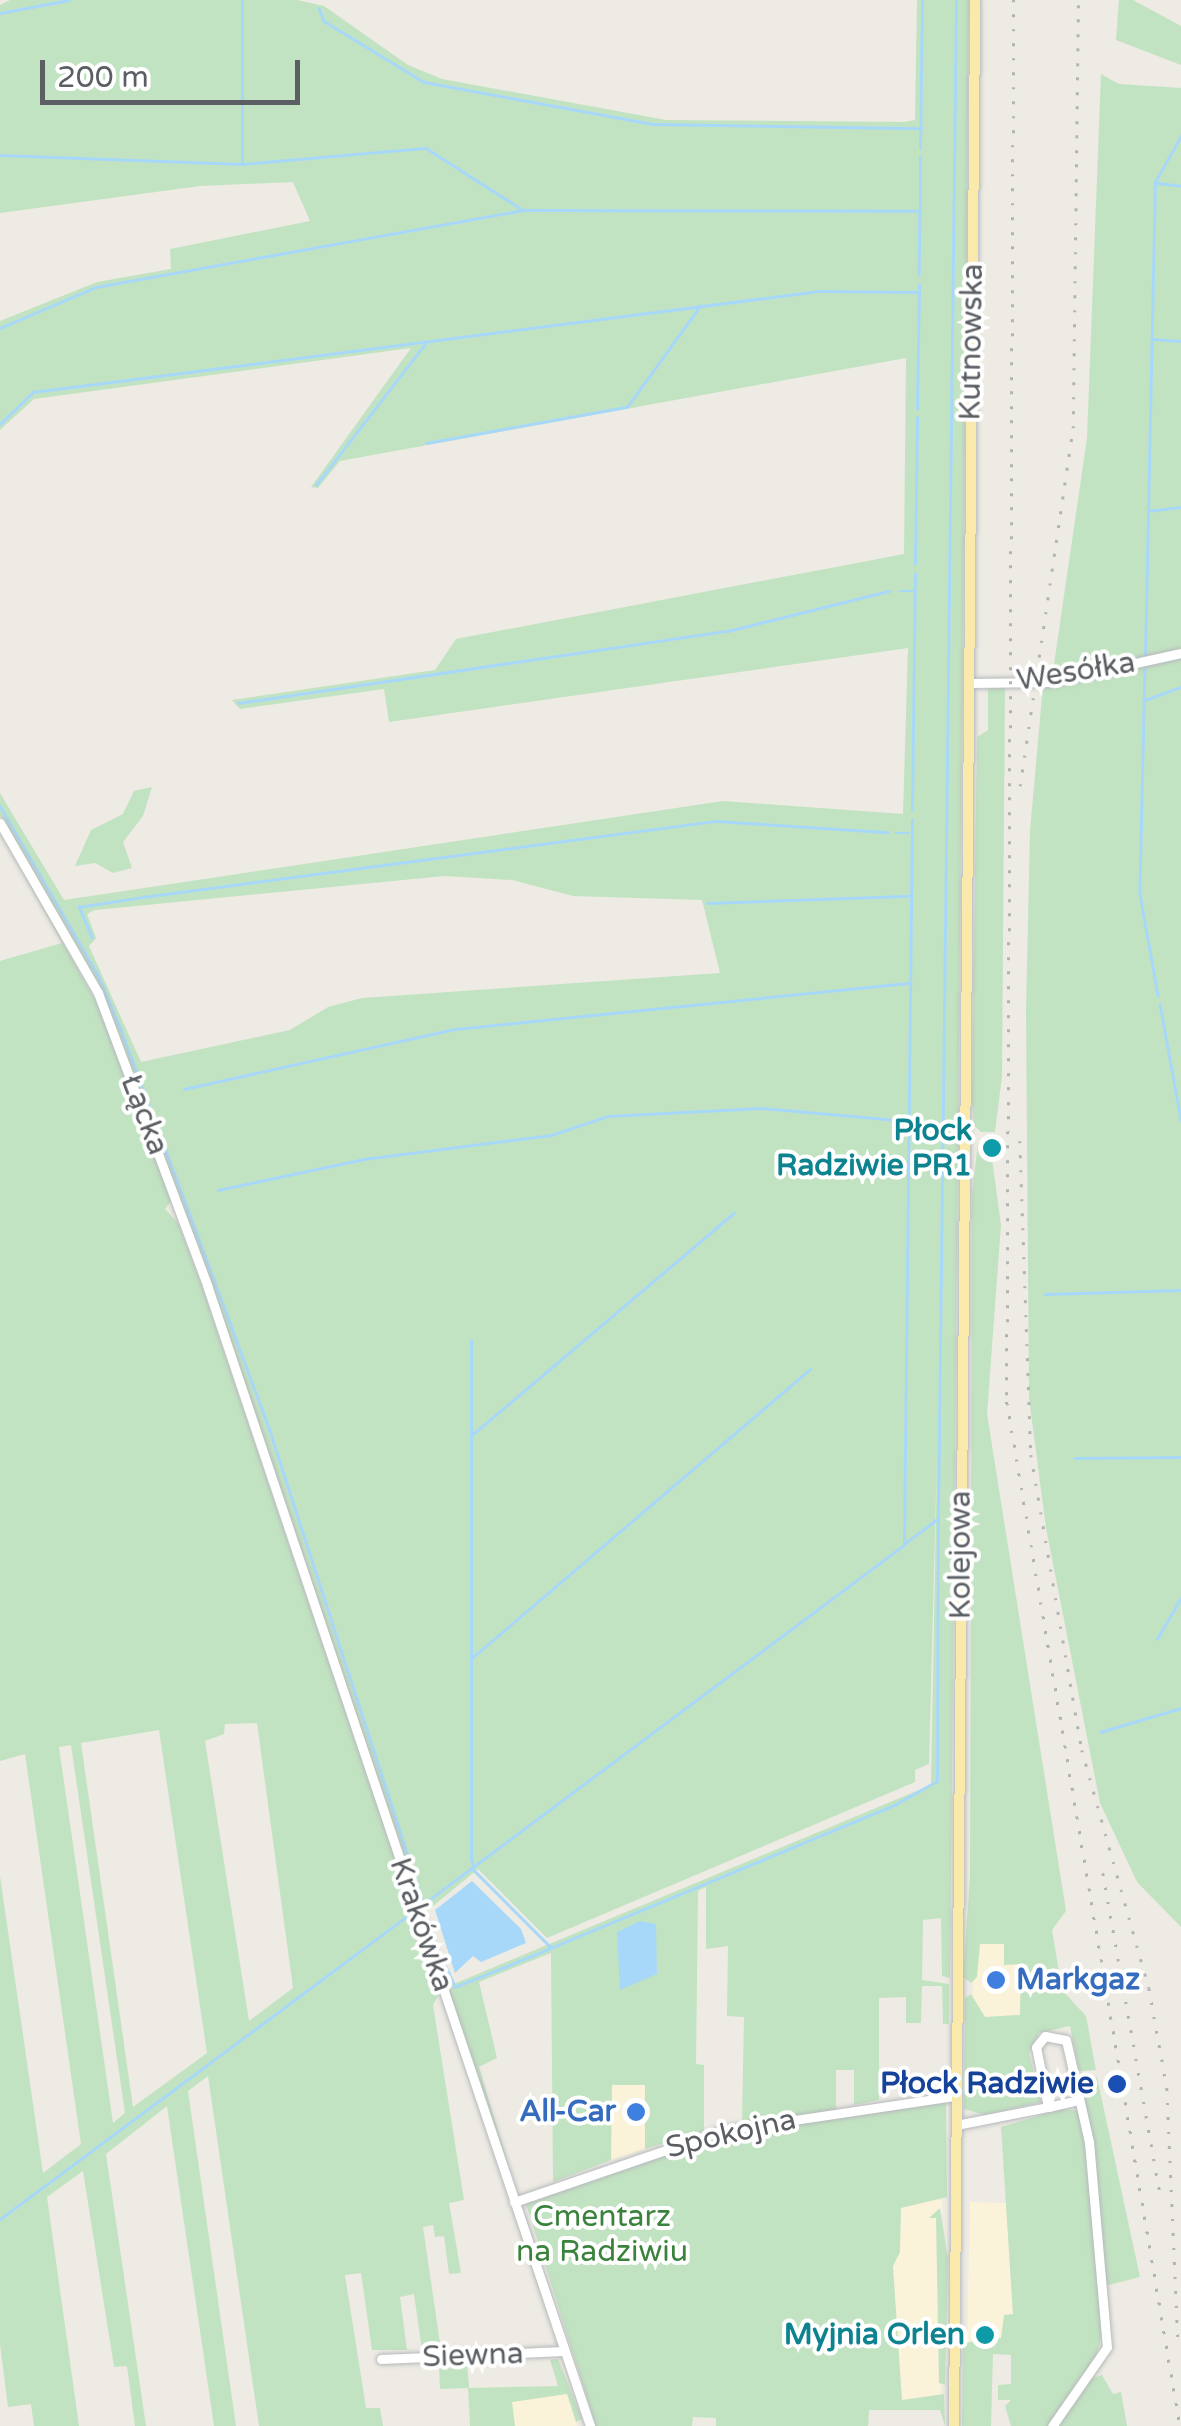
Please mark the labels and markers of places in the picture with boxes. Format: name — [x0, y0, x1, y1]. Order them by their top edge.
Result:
place label: Płock Radziwie PR1 — [776, 1113, 972, 1184]
marker: Płock Radziwie PR1 — [981, 1137, 1003, 1159]
place label: Markgaz — [1016, 1962, 1140, 1998]
marker: Markgaz — [985, 1969, 1007, 1991]
place label: Płock Radziwie — [880, 2066, 1094, 2102]
marker: Płock Radziwie — [1104, 2071, 1130, 2097]
place label: All-Car — [519, 2094, 616, 2130]
marker: All-Car — [625, 2101, 647, 2123]
place label: Myjnia Orlen — [784, 2317, 965, 2353]
marker: Myjnia Orlen — [974, 2324, 996, 2346]

